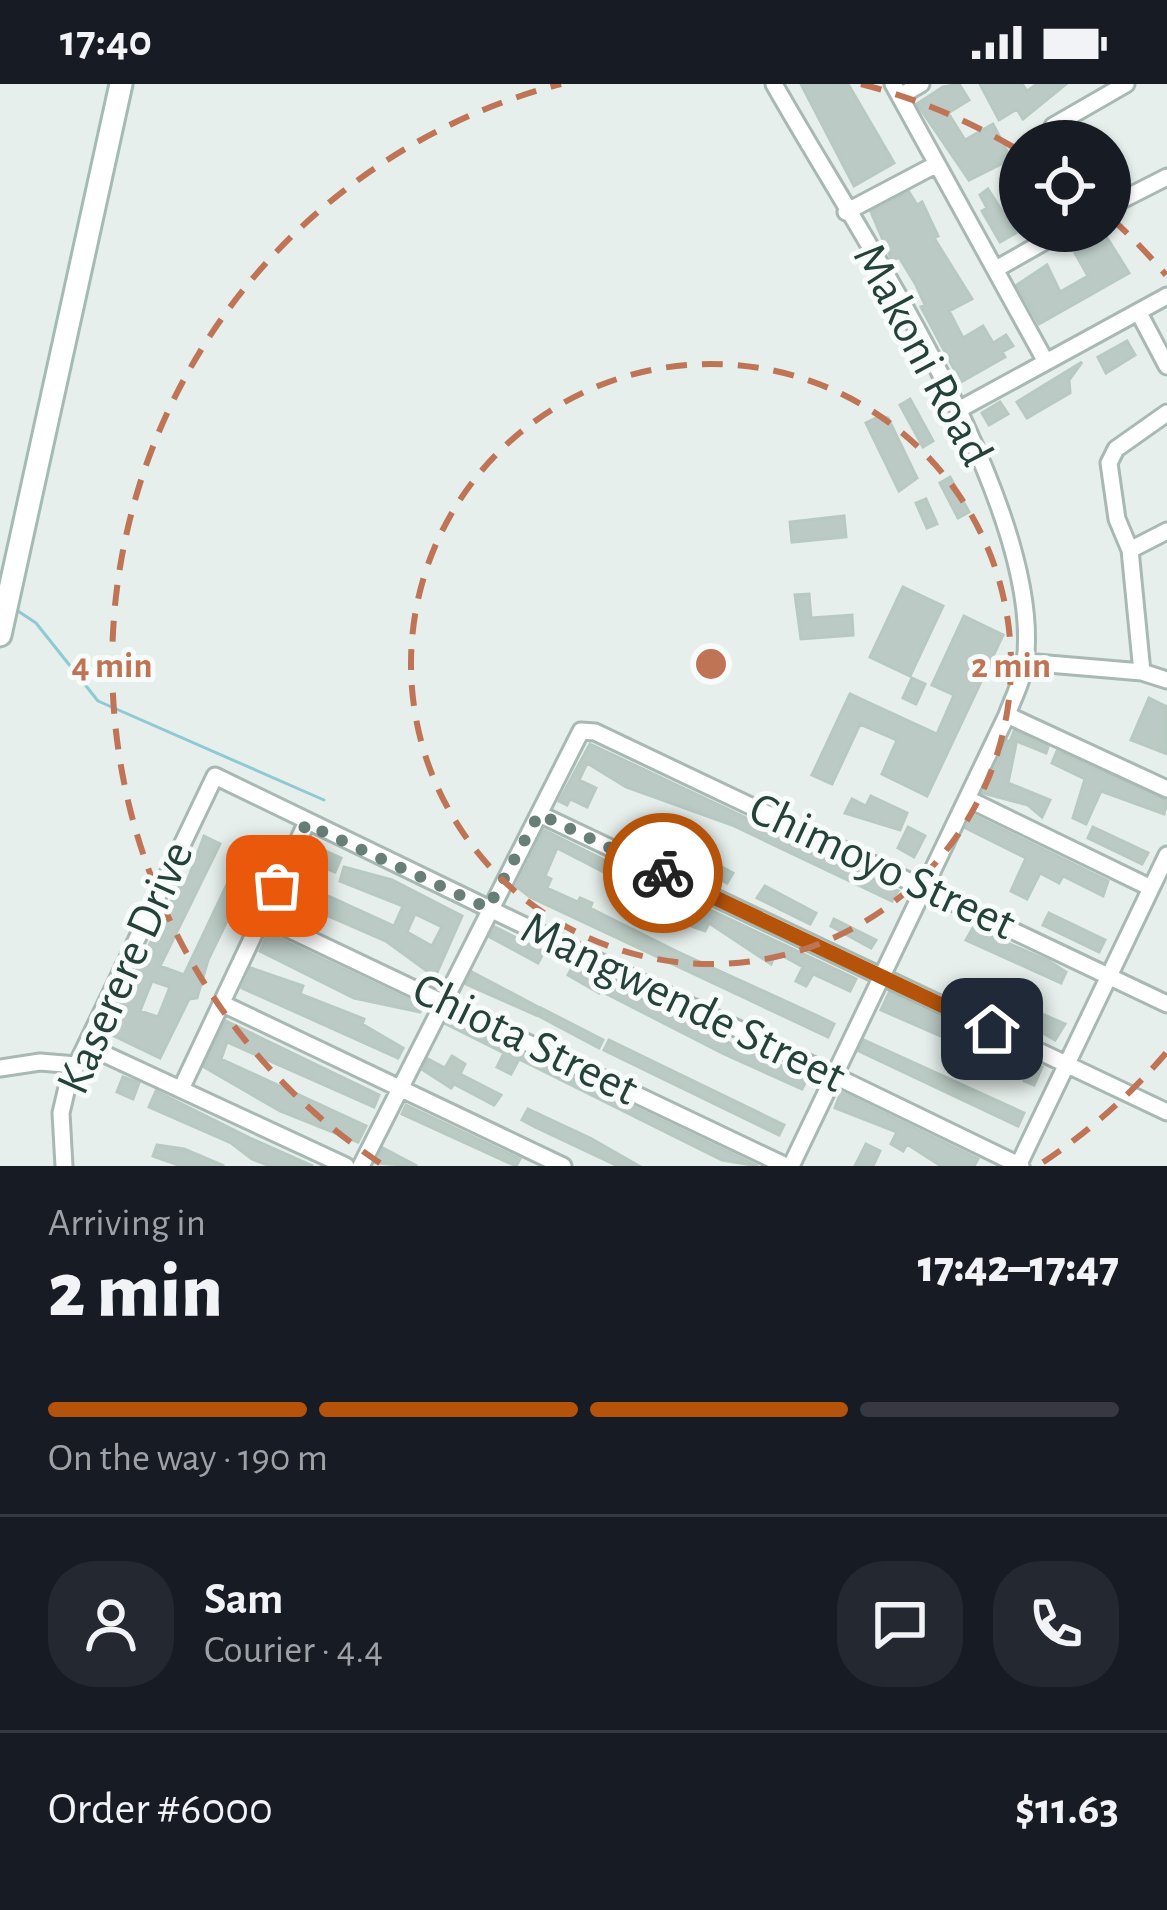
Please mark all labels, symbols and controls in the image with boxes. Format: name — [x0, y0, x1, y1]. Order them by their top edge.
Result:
text: 17:40 — [60, 19, 152, 64]
map controls — [999, 120, 1131, 252]
button: locate — [999, 120, 1131, 252]
street label: Makoni Road — [844, 236, 1000, 474]
centre of rings — [690, 643, 732, 685]
text: 4 min — [71, 648, 153, 684]
text: 2 min — [971, 648, 1051, 684]
street label: Chimoyo Street — [742, 785, 1022, 949]
courier — [603, 813, 723, 933]
street label: Kaserere Drive — [49, 835, 203, 1101]
pin — [226, 835, 328, 937]
icon: bike — [630, 840, 696, 906]
icon: bag — [244, 853, 310, 919]
street label: Mangwende Street — [514, 904, 852, 1102]
street label: Chiota Street — [405, 965, 645, 1115]
pin — [941, 978, 1043, 1080]
icon: home — [959, 996, 1025, 1062]
text: Arriving in — [48, 1204, 206, 1243]
text: 17:42–17:47 — [918, 1245, 1119, 1290]
text: 2 min — [48, 1253, 223, 1331]
text: On the way · 190 m — [48, 1439, 328, 1478]
button: person — [48, 1561, 174, 1687]
button: chat — [837, 1561, 963, 1687]
button: phone — [993, 1561, 1119, 1687]
text: Sam — [204, 1577, 283, 1622]
text: Courier · 4.4 — [204, 1631, 383, 1670]
text: Order #6000 — [48, 1787, 273, 1832]
text: $11.63 — [1015, 1787, 1119, 1832]

